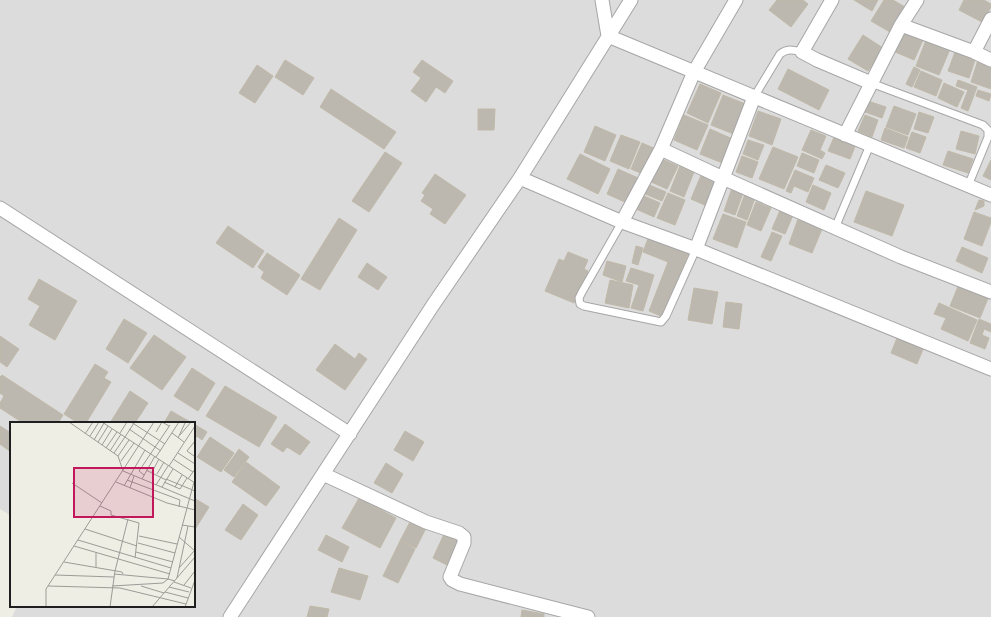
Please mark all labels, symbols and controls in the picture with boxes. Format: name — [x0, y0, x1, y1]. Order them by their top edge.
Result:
inset map — [10, 422, 195, 607]

